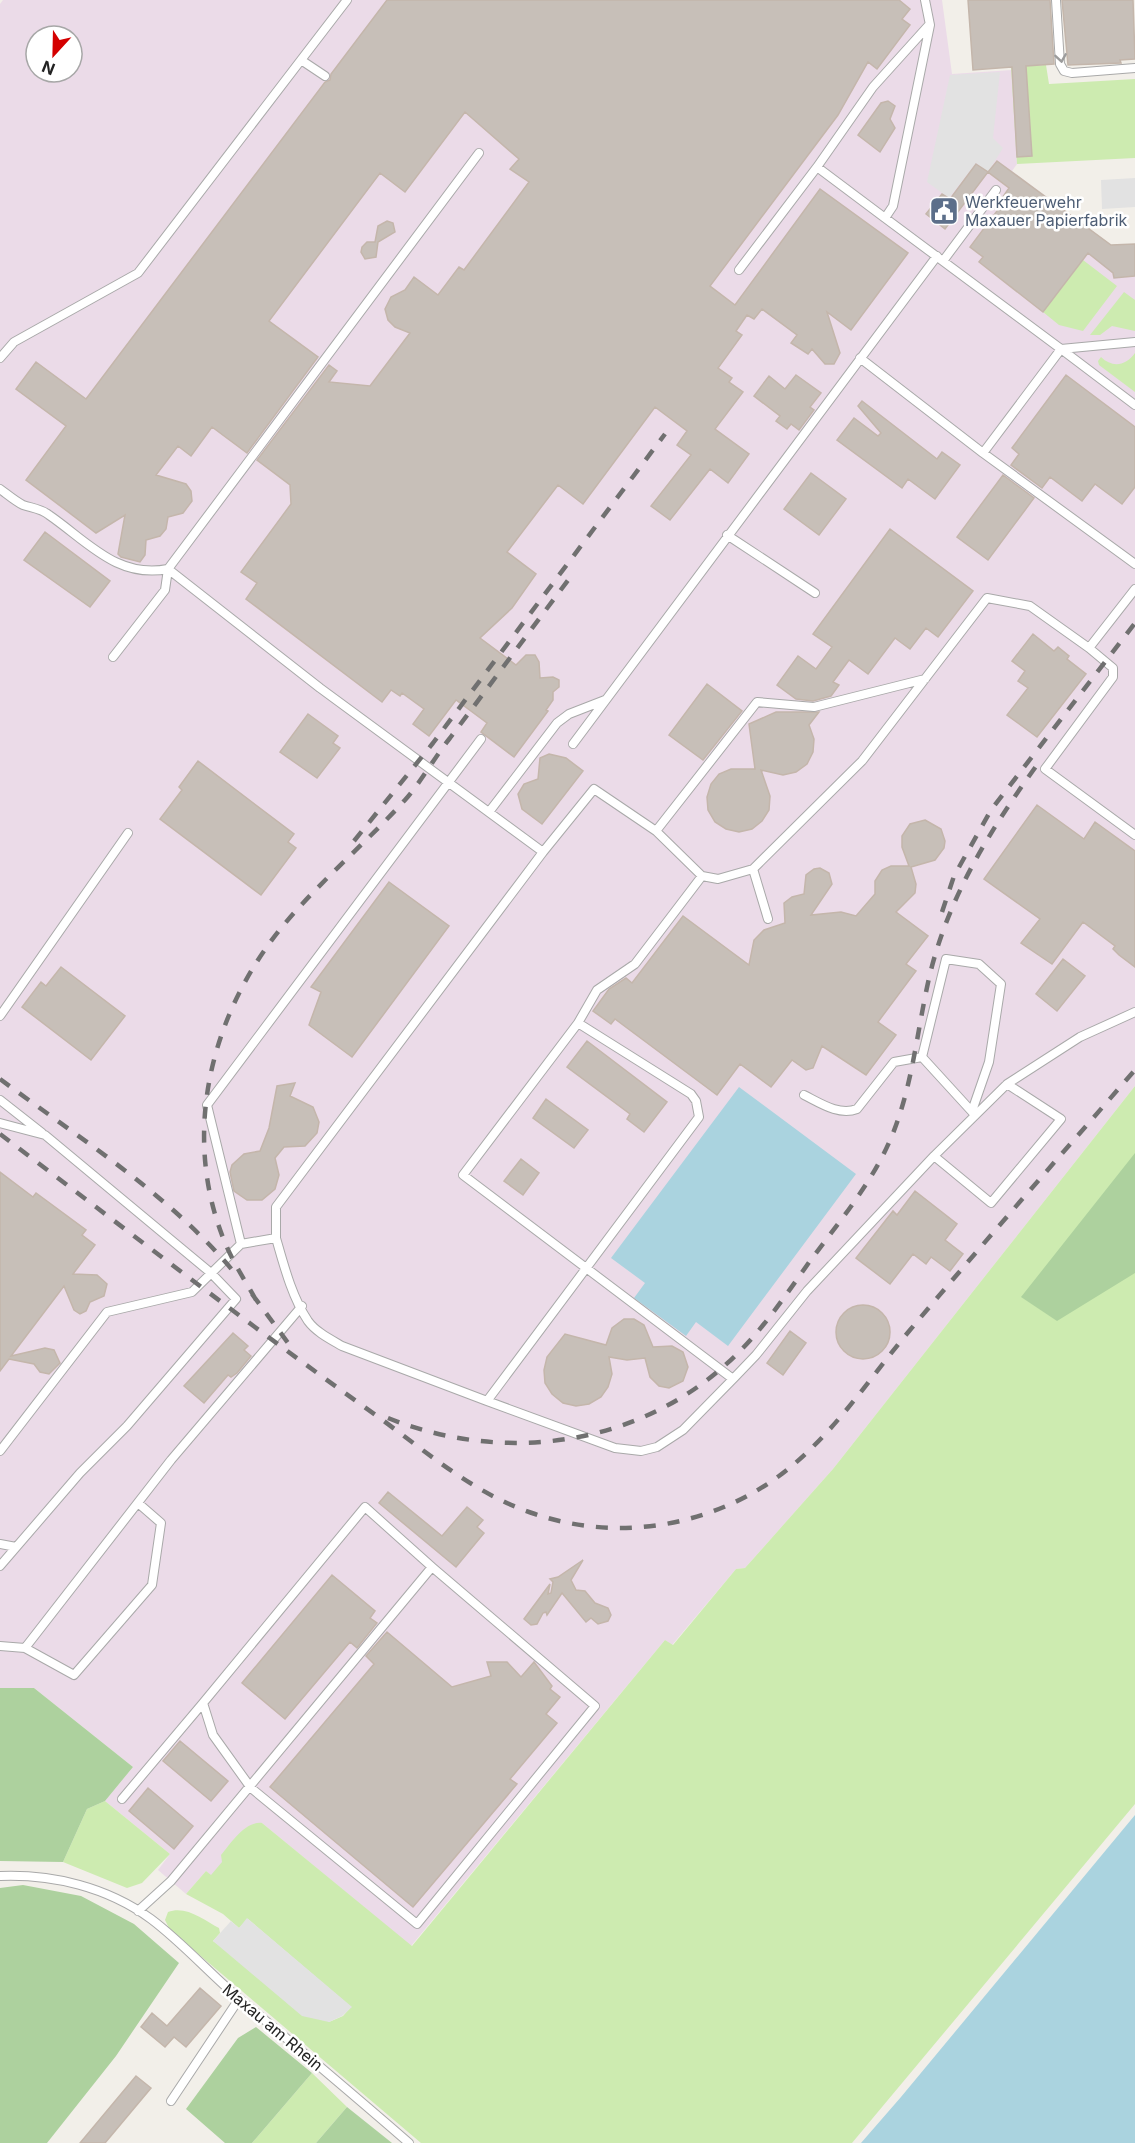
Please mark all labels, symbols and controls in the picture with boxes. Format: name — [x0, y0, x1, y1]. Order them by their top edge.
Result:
north arrow — [24, 24, 84, 84]
one-way arrow — [1054, 53, 1066, 63]
text: N — [39, 56, 58, 79]
place label: Werkfeuerwehr Maxauer Papierfabrik — [965, 192, 1128, 230]
public building icon: Werkfeuerwehr Maxauer Papierfabrik — [928, 195, 960, 227]
street label: Maxau am Rhein — [219, 1979, 327, 2075]

